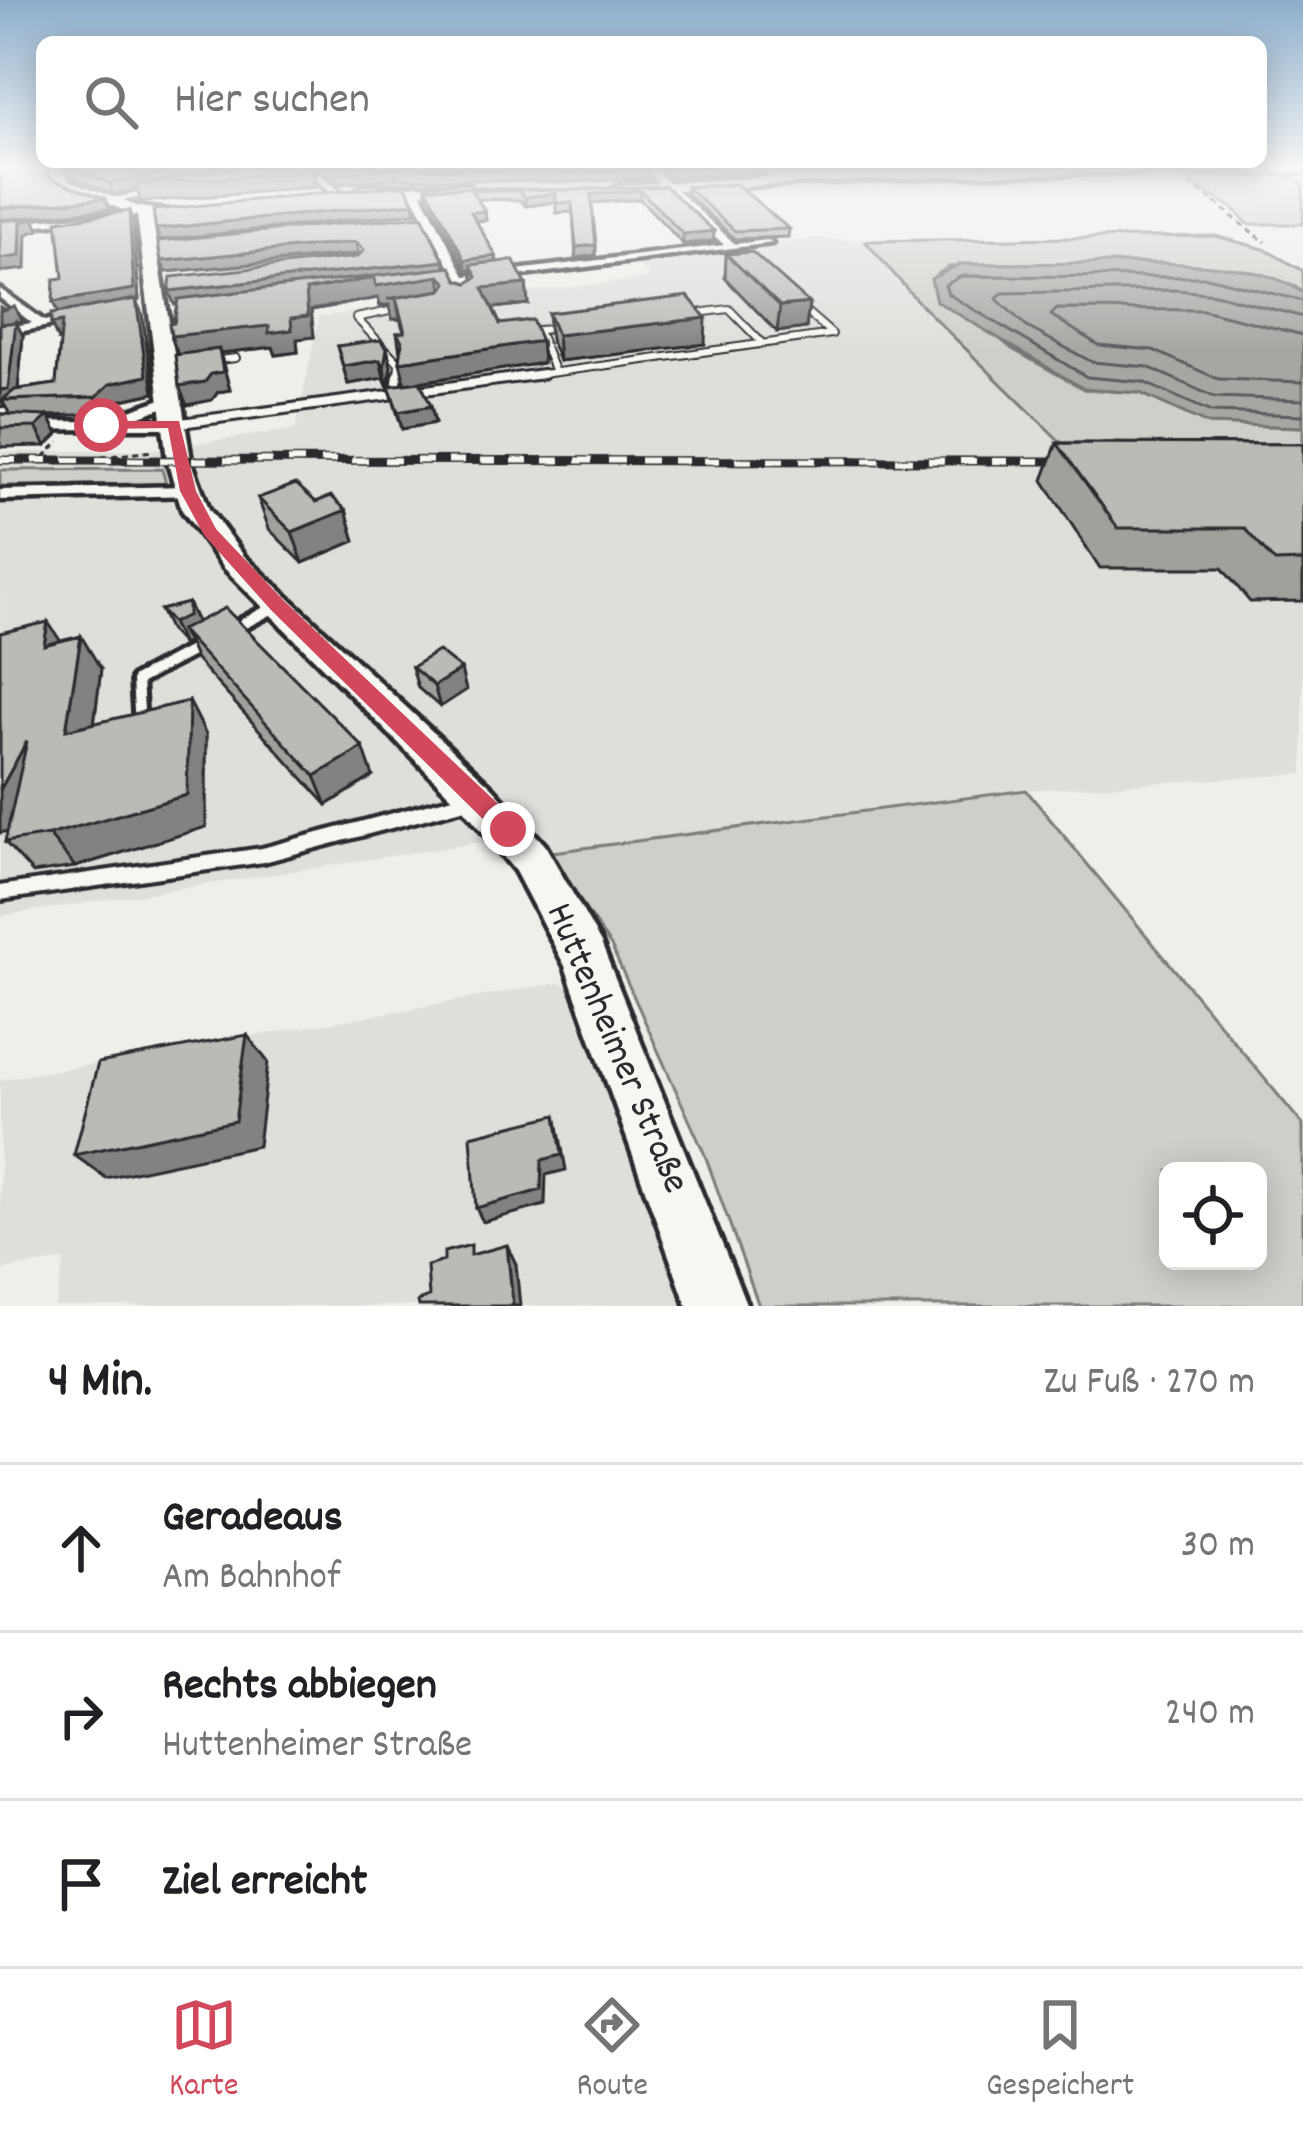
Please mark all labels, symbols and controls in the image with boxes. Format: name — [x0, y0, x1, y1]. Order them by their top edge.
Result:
search box — [36, 36, 1267, 168]
icon: search — [78, 69, 144, 135]
text: Hier suchen — [174, 70, 370, 134]
route start — [74, 398, 128, 452]
route end — [481, 802, 535, 856]
street label: Huttenheimer Straße — [529, 895, 701, 1203]
map controls — [1159, 1162, 1267, 1270]
button: locate — [1159, 1162, 1267, 1270]
text: 4 Min. — [48, 1348, 152, 1420]
text: Zu Fuß · 270 m — [1044, 1357, 1255, 1412]
text: Geradeaus — [162, 1488, 343, 1552]
icon: ahead — [48, 1515, 114, 1581]
text: 30 m — [1181, 1520, 1255, 1575]
text: Am Bahnhof — [162, 1552, 341, 1607]
text: Rechts abbiegen — [162, 1656, 437, 1720]
icon: right — [48, 1683, 114, 1749]
text: 240 m — [1165, 1688, 1255, 1743]
text: Huttenheimer Straße — [162, 1720, 472, 1775]
icon: arrive — [48, 1851, 114, 1917]
text: Ziel erreicht — [162, 1852, 367, 1916]
tab: Karte — [169, 1992, 239, 2111]
tab: Route — [576, 1992, 648, 2111]
tab: Gespeichert — [986, 1992, 1134, 2111]

